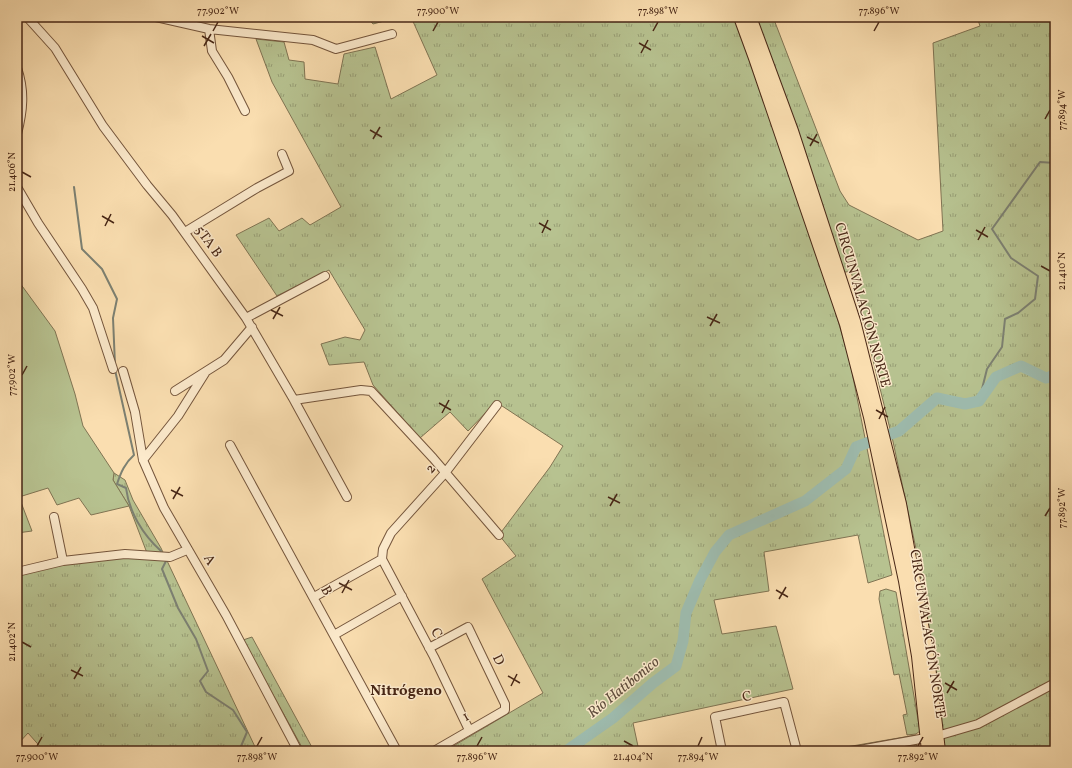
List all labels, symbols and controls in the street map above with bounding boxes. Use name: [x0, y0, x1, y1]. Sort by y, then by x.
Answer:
text: 77.902°W: [197, 4, 239, 18]
text: 77.900°W: [417, 4, 459, 18]
text: 77.898°W: [638, 4, 678, 18]
text: 77.896°W: [858, 4, 900, 18]
text: 77.894°W: [1055, 89, 1069, 131]
text: 21.406°N: [5, 152, 19, 192]
street label: CIRCUNVALACIÓN NORTE: [829, 220, 896, 390]
street label: 5TA B: [190, 222, 226, 262]
text: 21.410°N: [1055, 251, 1069, 290]
text: 77.902°W: [5, 354, 19, 396]
street label: 2: [421, 460, 441, 478]
text: 77.892°W: [1055, 488, 1069, 528]
street label: CIRCUNVALACIÓN NORTE: [904, 548, 951, 720]
street label: A: [198, 551, 220, 569]
street label: B: [316, 583, 336, 599]
text: 21.402°N: [5, 622, 19, 662]
street label: C: [425, 625, 447, 641]
street label: D: [487, 651, 509, 669]
water label: Río Hatibonico: [584, 652, 665, 724]
district label: Nitrógeno: [370, 681, 442, 702]
street label: C: [741, 687, 753, 707]
street label: 1: [459, 707, 473, 727]
text: 77.900°W: [16, 750, 58, 764]
text: 77.898°W: [237, 750, 277, 764]
text: 77.896°W: [456, 750, 498, 764]
text: 21.404°N: [613, 750, 654, 764]
text: 77.894°W: [677, 750, 719, 764]
text: 77.892°W: [898, 750, 938, 764]

